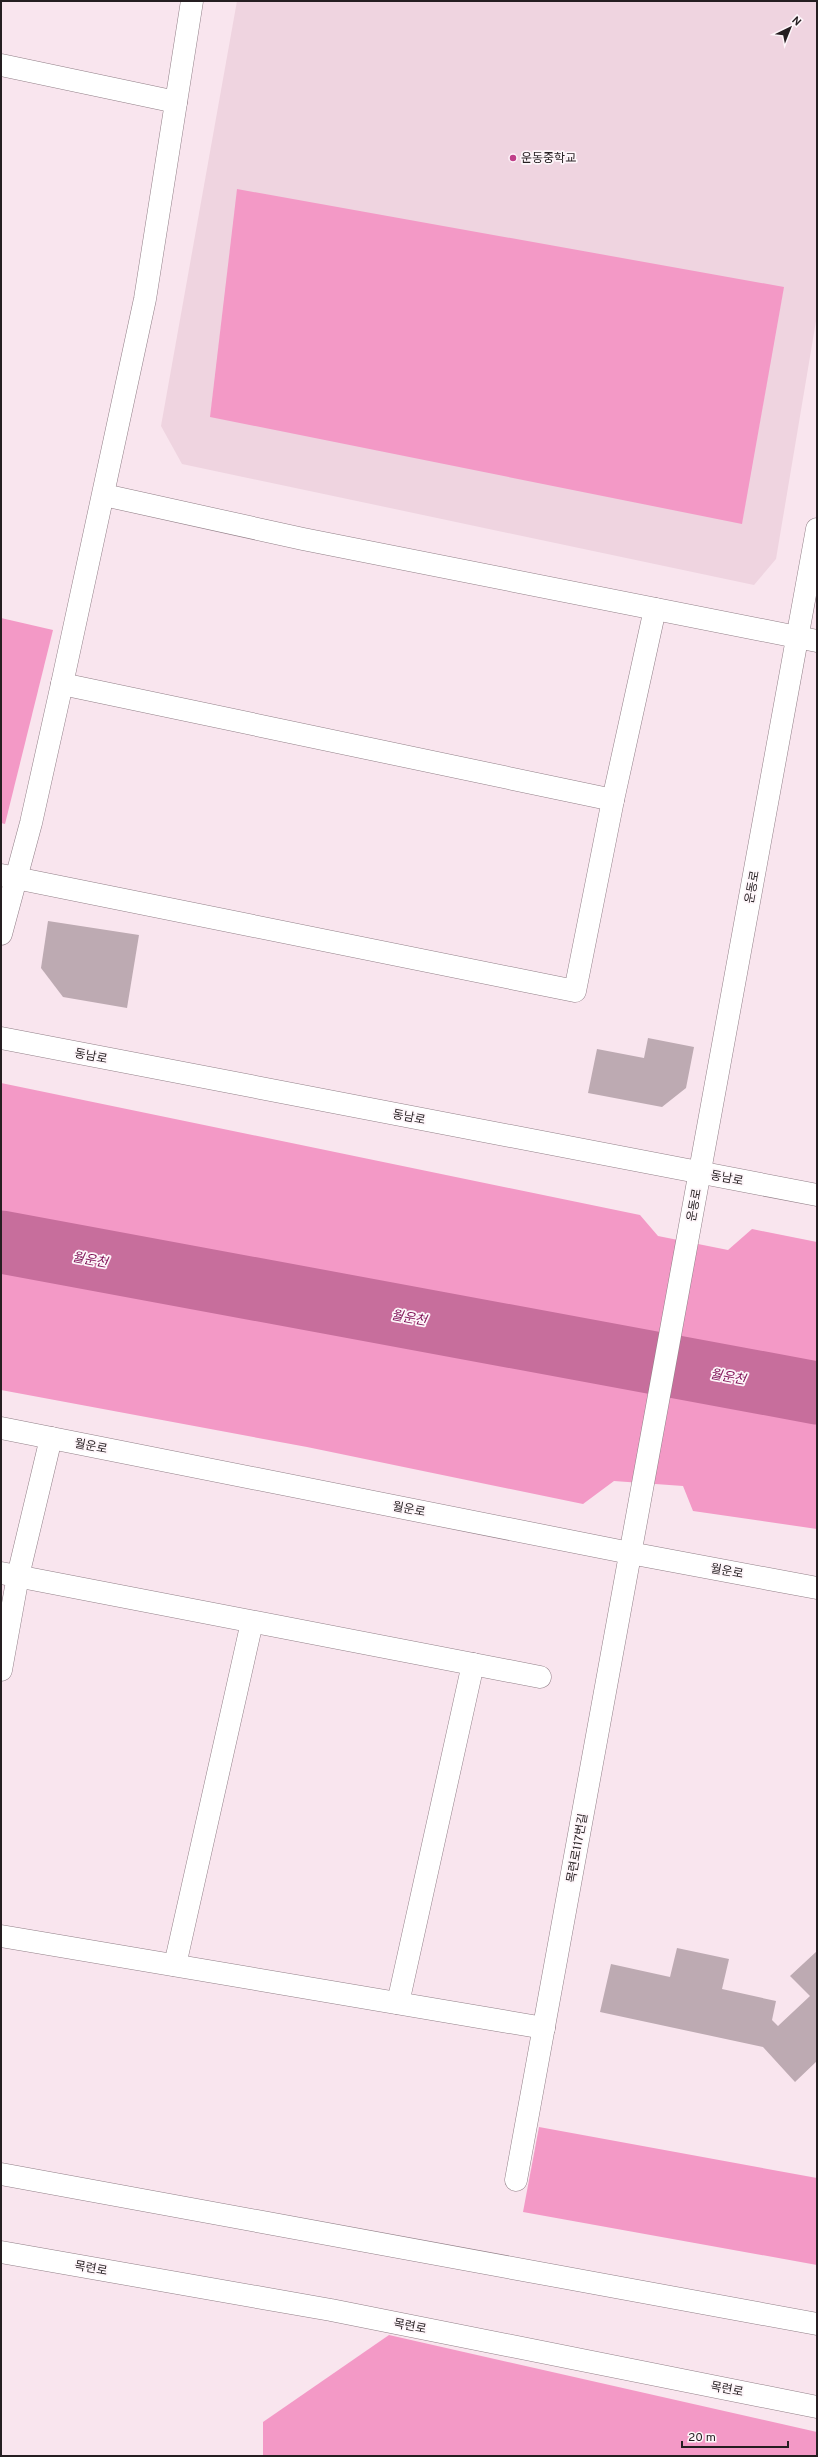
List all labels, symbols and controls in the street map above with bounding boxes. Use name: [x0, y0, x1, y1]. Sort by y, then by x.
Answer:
north arrow: [770, 8, 810, 48]
text: N: [788, 14, 804, 29]
place label: 운동중학교: [521, 151, 576, 167]
marker: 운동중학교: [508, 153, 518, 163]
street label: 운동로: [742, 869, 764, 905]
street label: 동남로: [73, 1046, 109, 1068]
street label: 동남로: [391, 1107, 427, 1129]
street label: 동남로: [709, 1168, 745, 1190]
street label: 운동로: [684, 1187, 706, 1223]
water label: 월운천: [71, 1250, 110, 1272]
water label: 월운천: [390, 1308, 429, 1330]
water label: 월운천: [709, 1367, 748, 1389]
street label: 월운로: [73, 1436, 109, 1458]
street label: 월운로: [391, 1499, 427, 1521]
street label: 월운로: [709, 1561, 745, 1583]
street label: 목련로117번길: [564, 1812, 592, 1884]
street label: 목련로: [73, 2258, 109, 2280]
street label: 목련로: [392, 2316, 428, 2338]
street label: 목련로: [709, 2379, 745, 2401]
scale bar: [682, 2423, 788, 2449]
text: 20 m: [688, 2430, 716, 2446]

